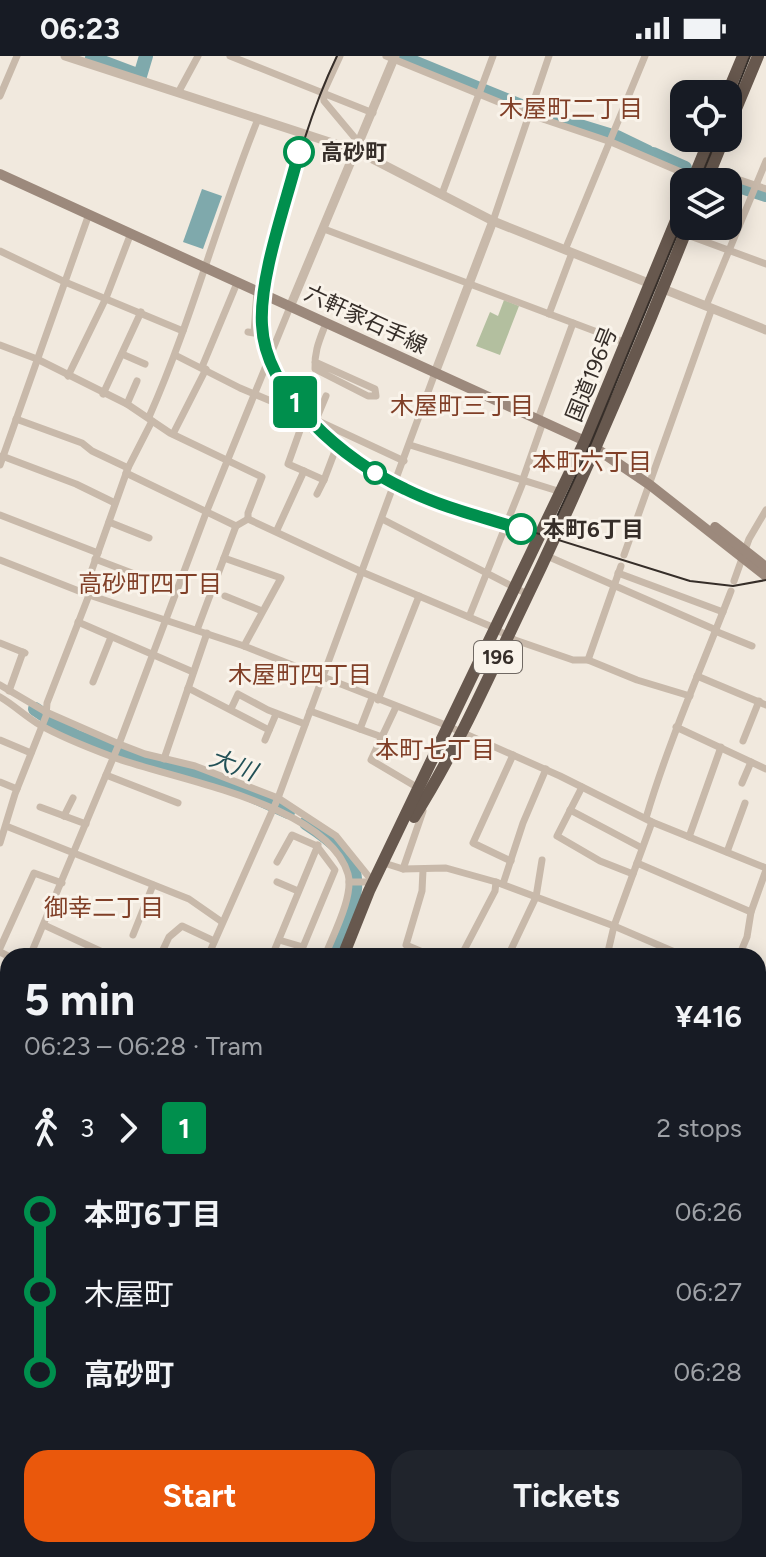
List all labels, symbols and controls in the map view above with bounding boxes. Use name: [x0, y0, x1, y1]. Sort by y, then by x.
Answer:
text: 06:23: [40, 10, 120, 47]
map controls: [670, 80, 742, 240]
button: locate: [670, 80, 742, 152]
district label: 木屋町二丁目: [499, 94, 643, 123]
marker: 高砂町: [284, 137, 314, 167]
place label: 高砂町: [321, 139, 387, 166]
button: layers: [670, 168, 742, 240]
street label: 六軒家石手線: [300, 279, 431, 360]
street label: 国道196号: [560, 323, 623, 426]
line badge: 1: [269, 376, 321, 428]
text: 1: [289, 385, 301, 419]
district label: 木屋町三丁目: [390, 391, 534, 420]
district label: 本町六丁目: [532, 447, 652, 476]
unlabelled marker: [364, 462, 386, 484]
marker: 本町6丁目: [506, 514, 536, 544]
place label: 本町6丁目: [543, 516, 644, 543]
district label: 高砂町四丁目: [78, 569, 222, 598]
road number: 196: [474, 641, 522, 673]
district label: 木屋町四丁目: [228, 660, 372, 689]
district label: 本町七丁目: [375, 735, 495, 764]
water label: 大川: [206, 743, 264, 787]
district label: 御幸二丁目: [44, 893, 164, 922]
text: 5 min: [24, 973, 135, 1026]
text: ¥416: [675, 998, 742, 1035]
text: 06:23 – 06:28 · Tram: [24, 1030, 263, 1062]
icon: walk: [24, 1106, 68, 1150]
icon: forward: [106, 1106, 150, 1150]
text: 1: [178, 1111, 190, 1145]
text: 3: [80, 1112, 94, 1144]
text: 2 stops: [657, 1112, 742, 1144]
text: 本町6丁目: [84, 1196, 221, 1233]
text: 06:26: [675, 1196, 742, 1228]
text: 木屋町: [84, 1276, 174, 1313]
text: 06:27: [676, 1276, 742, 1308]
text: 高砂町: [84, 1356, 174, 1393]
text: 06:28: [674, 1356, 742, 1388]
button: Start: [24, 1450, 375, 1542]
button: Tickets: [391, 1450, 742, 1542]

